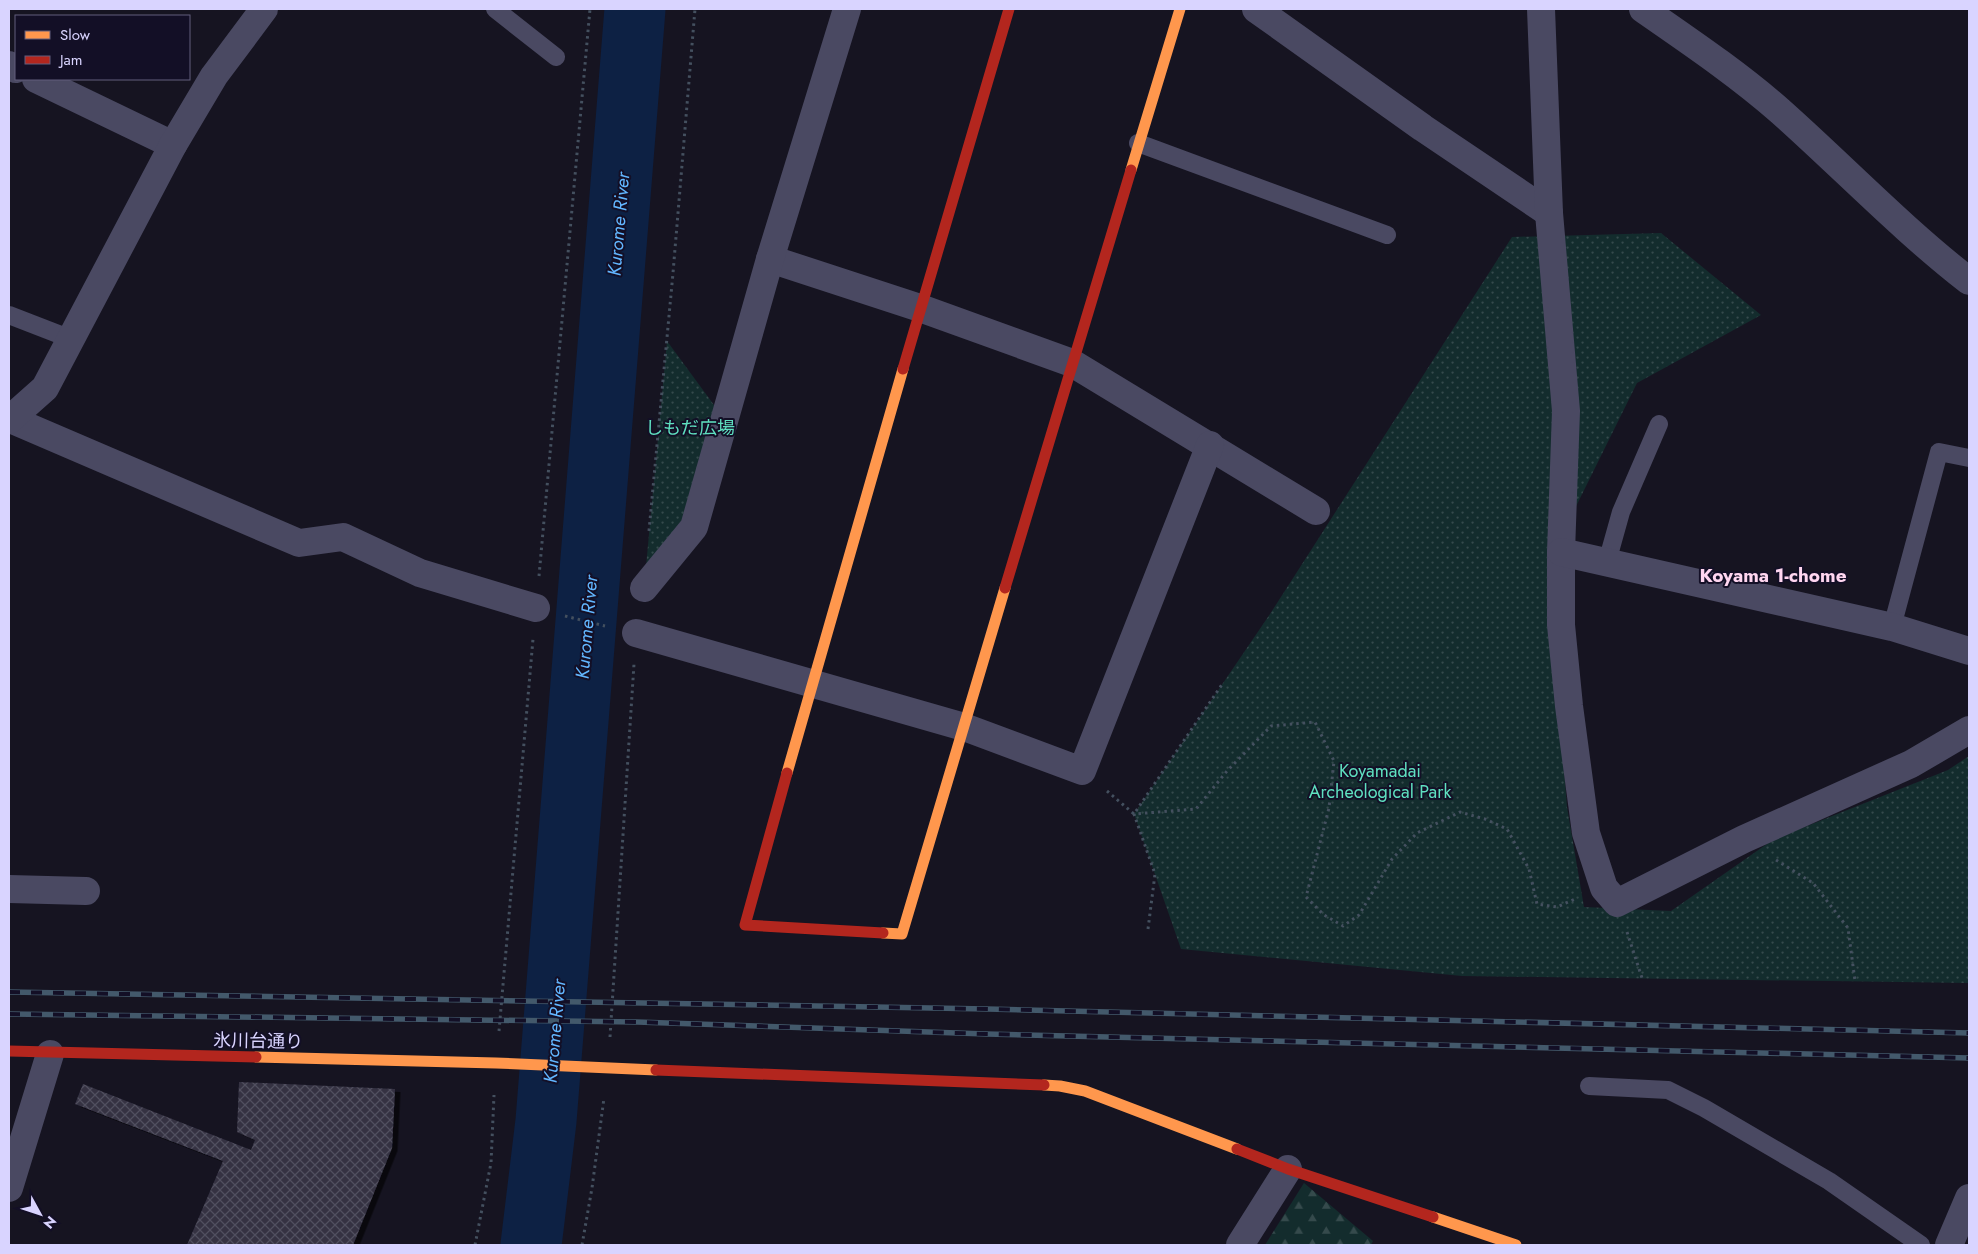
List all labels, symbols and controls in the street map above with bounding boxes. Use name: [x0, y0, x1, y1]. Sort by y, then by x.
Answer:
legend: [15, 15, 190, 80]
text: Slow: [60, 24, 91, 46]
text: Jam: [58, 49, 83, 71]
water label: Kurome River: [601, 169, 637, 277]
park label: しもだ広場: [645, 415, 735, 441]
district label: Koyama 1-chome: [1699, 562, 1847, 589]
water label: Kurome River: [569, 572, 605, 680]
park label: Koyamadai Archeological Park: [1309, 758, 1451, 805]
water label: Kurome River: [537, 976, 573, 1084]
street label: 氷川台通り: [213, 1027, 303, 1055]
north arrow: [15, 1189, 65, 1239]
text: N: [39, 1212, 61, 1233]

